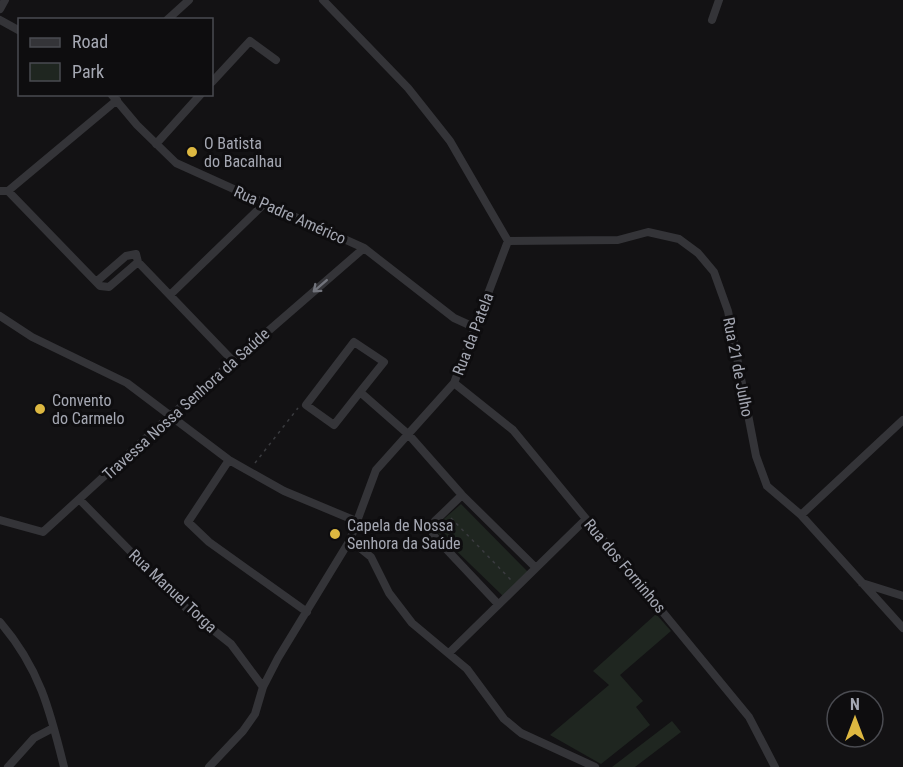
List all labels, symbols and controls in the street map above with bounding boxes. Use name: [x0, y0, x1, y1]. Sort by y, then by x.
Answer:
legend: [18, 18, 213, 96]
text: Road: [72, 31, 108, 52]
text: Park: [72, 61, 104, 82]
place label: O Batista do Bacalhau: [204, 134, 282, 171]
marker: O Batista do Bacalhau: [185, 145, 199, 159]
street label: Rua Padre Américo: [231, 182, 349, 248]
one-way arrow: [312, 280, 328, 293]
street label: Rua da Patela: [449, 290, 497, 378]
street label: Rua 21 de Julho: [719, 316, 757, 418]
street label: Travessa Nossa Senhora da Saúde: [99, 324, 273, 484]
place label: Convento do Carmelo: [52, 391, 125, 428]
marker: Convento do Carmelo: [33, 402, 47, 416]
street label: Rua dos Forninhos: [580, 515, 670, 617]
place label: Capela de Nossa Senhora da Saúde: [347, 516, 461, 553]
marker: Capela de Nossa Senhora da Saúde: [328, 527, 342, 541]
street label: Rua Manuel Torga: [125, 545, 221, 637]
north arrow: [825, 689, 885, 749]
text: N: [850, 695, 860, 714]

